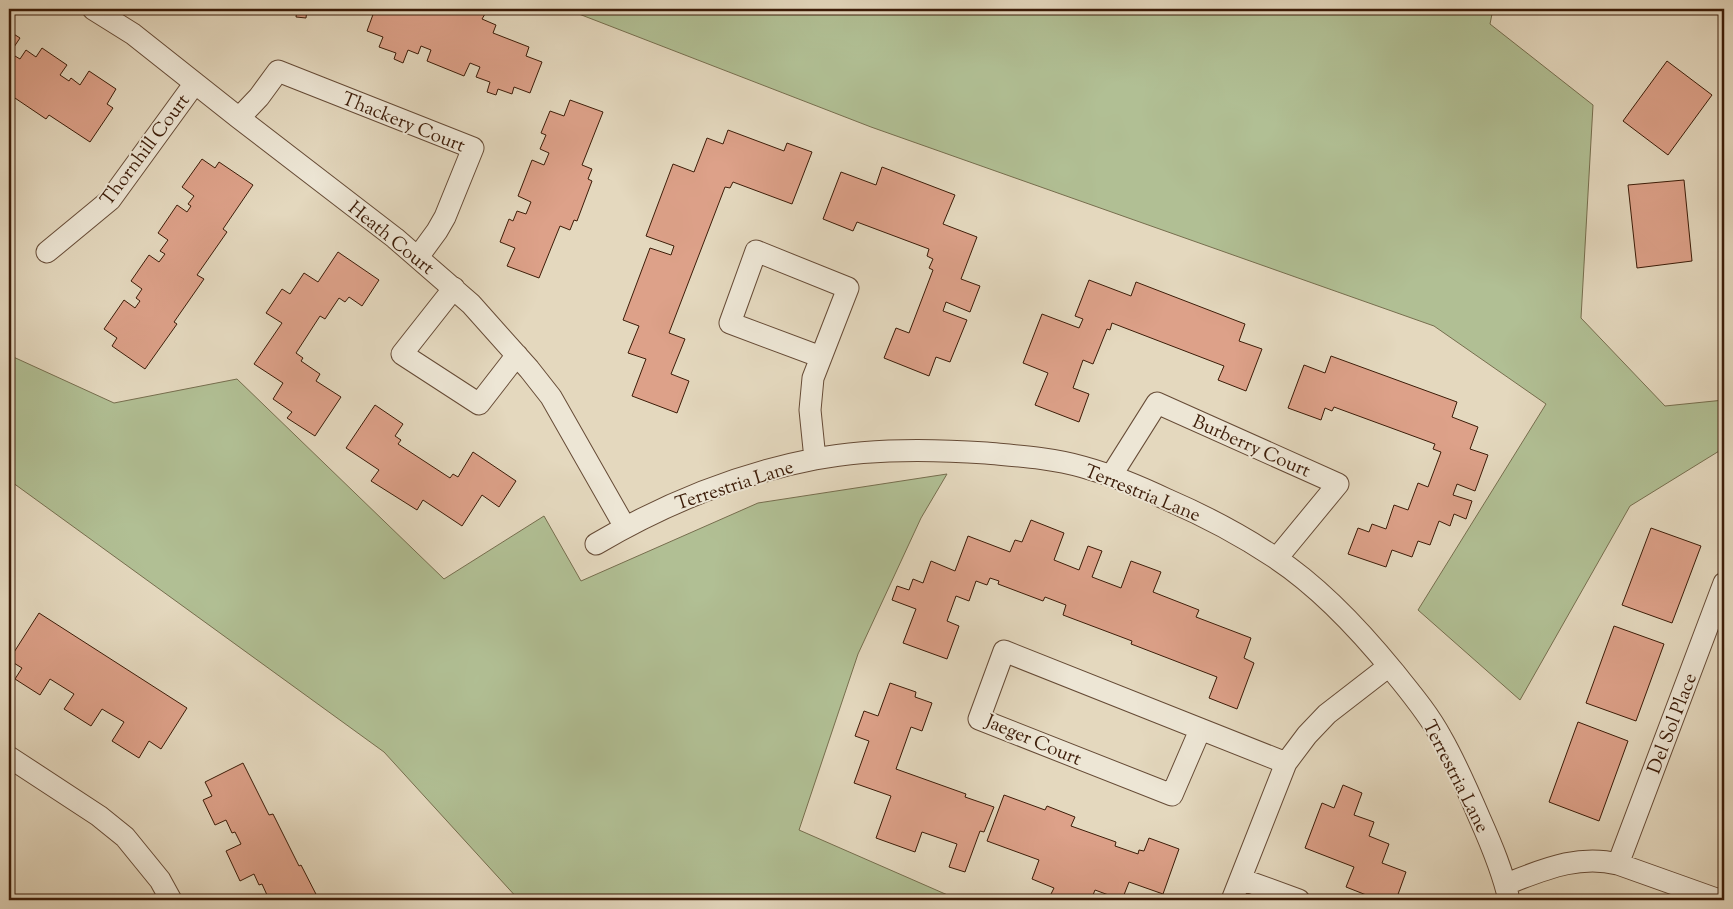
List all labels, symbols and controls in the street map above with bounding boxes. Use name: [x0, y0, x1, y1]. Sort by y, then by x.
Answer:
street label: Thackery Court: [337, 86, 469, 161]
street label: Thornhill Court: [95, 88, 197, 212]
street label: Heath Court: [342, 196, 440, 282]
street label: Burberry Court: [1188, 409, 1315, 486]
street label: Terrestria Lane: [672, 454, 798, 518]
street label: Terrestria Lane: [1080, 459, 1204, 530]
street label: Del Sol Place: [1642, 669, 1705, 778]
street label: Jaeger Court: [980, 709, 1086, 774]
street label: Terrestria Lane: [1415, 716, 1495, 838]

